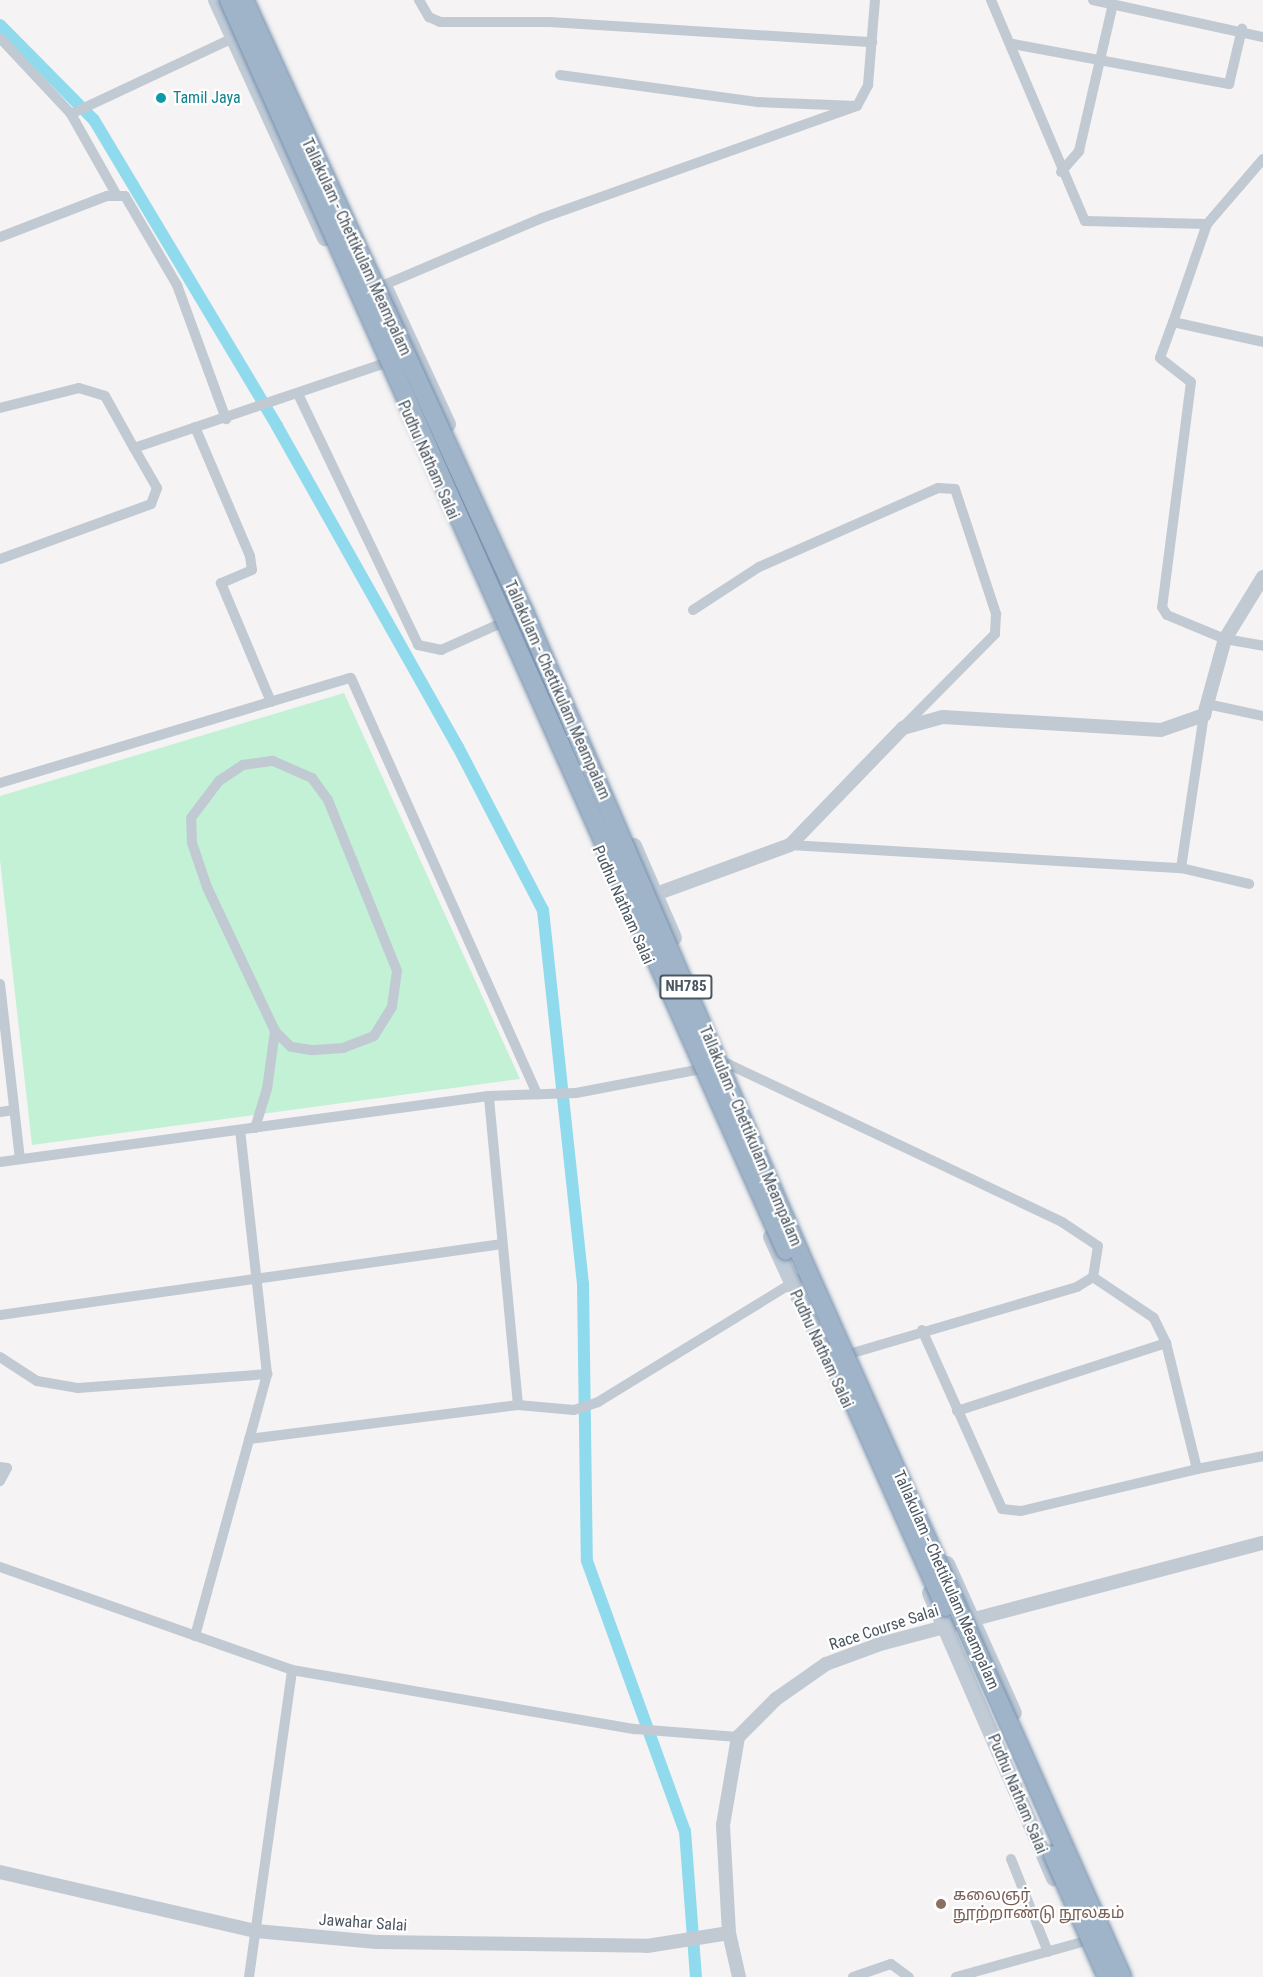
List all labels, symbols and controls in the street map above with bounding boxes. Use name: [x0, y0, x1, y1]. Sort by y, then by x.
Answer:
place label: Tamil Jaya: [173, 88, 241, 108]
marker: Tamil Jaya: [154, 91, 168, 105]
street label: Tallakulam - Chettikulam Meampalam: [297, 135, 415, 359]
street label: Pudhu Natham Salai: [393, 398, 463, 522]
street label: Tallakulam - Chettikulam Meampalam: [500, 578, 614, 802]
street label: Pudhu Natham Salai: [588, 843, 658, 967]
road number: NH785: [659, 975, 713, 999]
street label: Tallakulam - Chettikulam Meampalam: [695, 1023, 805, 1249]
street label: Pudhu Natham Salai: [785, 1287, 857, 1411]
street label: Tallakulam - Chettikulam Meampalam: [889, 1468, 1003, 1692]
street label: Race Course Salai: [827, 1601, 941, 1655]
street label: Pudhu Natham Salai: [983, 1731, 1051, 1857]
place label: கலைஞர் நூற்றாண்டு நூலகம்: [953, 1885, 1124, 1923]
marker: கலைஞர் நூற்றாண்டு நூலகம்: [934, 1897, 948, 1911]
street label: Jawahar Salai: [318, 1910, 408, 1936]

